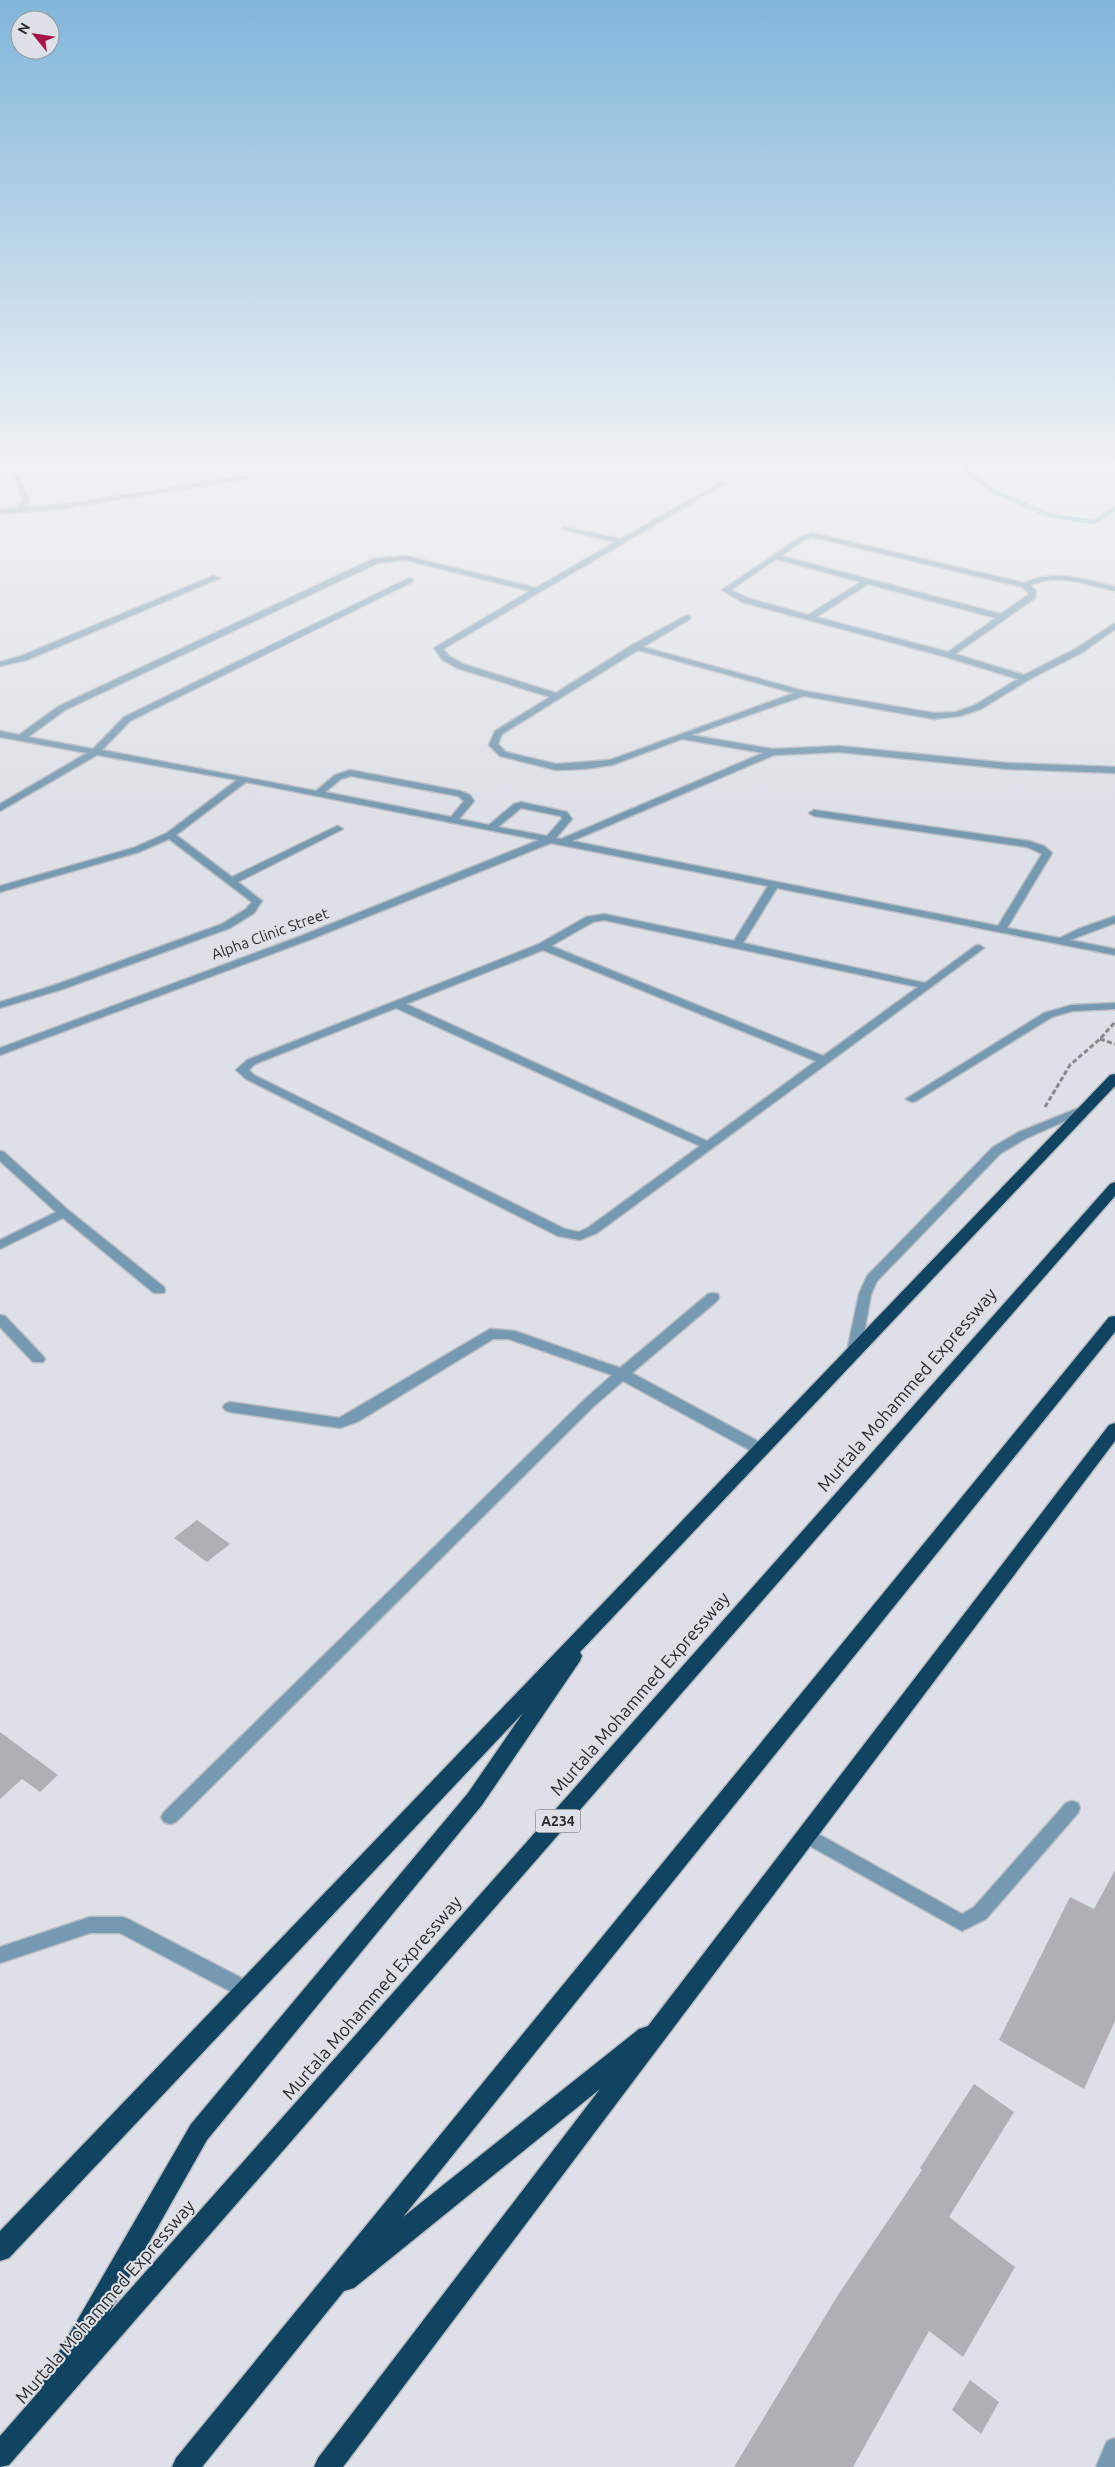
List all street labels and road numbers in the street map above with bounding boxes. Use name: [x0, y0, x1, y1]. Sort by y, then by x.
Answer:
street label: Alpha Clinic Street: [209, 904, 331, 963]
street label: Murtala Mohammed Expressway: [813, 1283, 1000, 1495]
street label: Murtala Mohammed Expressway: [546, 1587, 733, 1799]
road number: A234: [536, 1810, 580, 1832]
street label: Murtala Mohammed Expressway: [278, 1891, 465, 2103]
street label: Murtala Mohammed Expressway: [11, 2195, 198, 2407]

